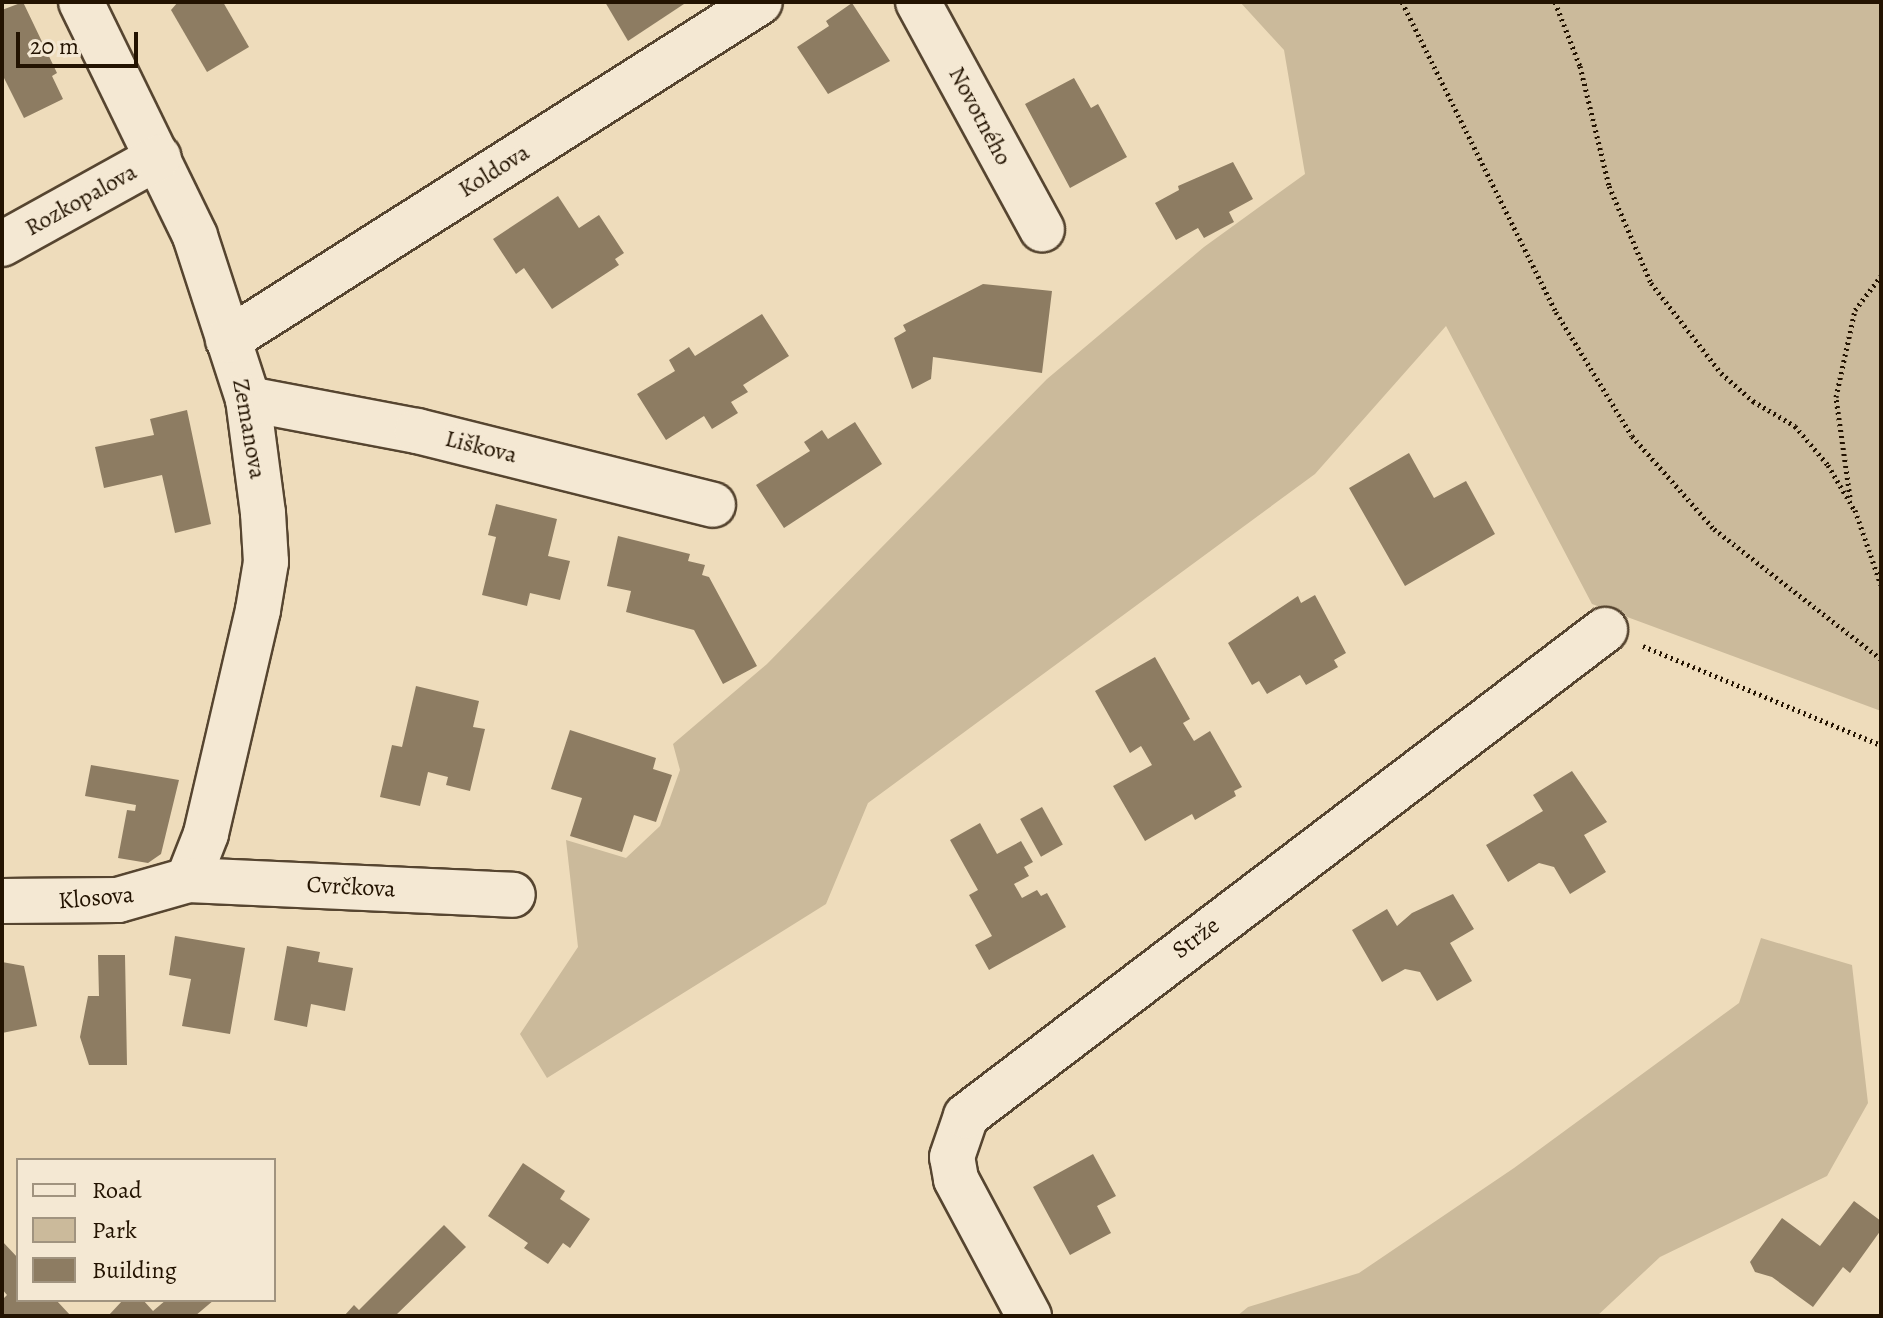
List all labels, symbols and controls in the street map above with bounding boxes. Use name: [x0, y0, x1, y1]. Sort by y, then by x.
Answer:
scale bar: [20, 16, 142, 66]
text: 20 m: [30, 30, 79, 62]
street label: Novotného: [942, 62, 1018, 170]
street label: Koldova: [453, 138, 535, 204]
street label: Rozkopalova: [20, 158, 142, 242]
street label: Zemanova: [226, 377, 272, 481]
street label: Liškova: [442, 424, 520, 470]
street label: Cvrčkova: [306, 870, 396, 904]
street label: Klosova: [57, 880, 135, 916]
street label: Strže: [1167, 911, 1225, 965]
legend: [16, 1158, 276, 1302]
text: Road: [92, 1174, 142, 1206]
text: Park: [92, 1214, 137, 1246]
text: Building: [92, 1254, 177, 1286]

